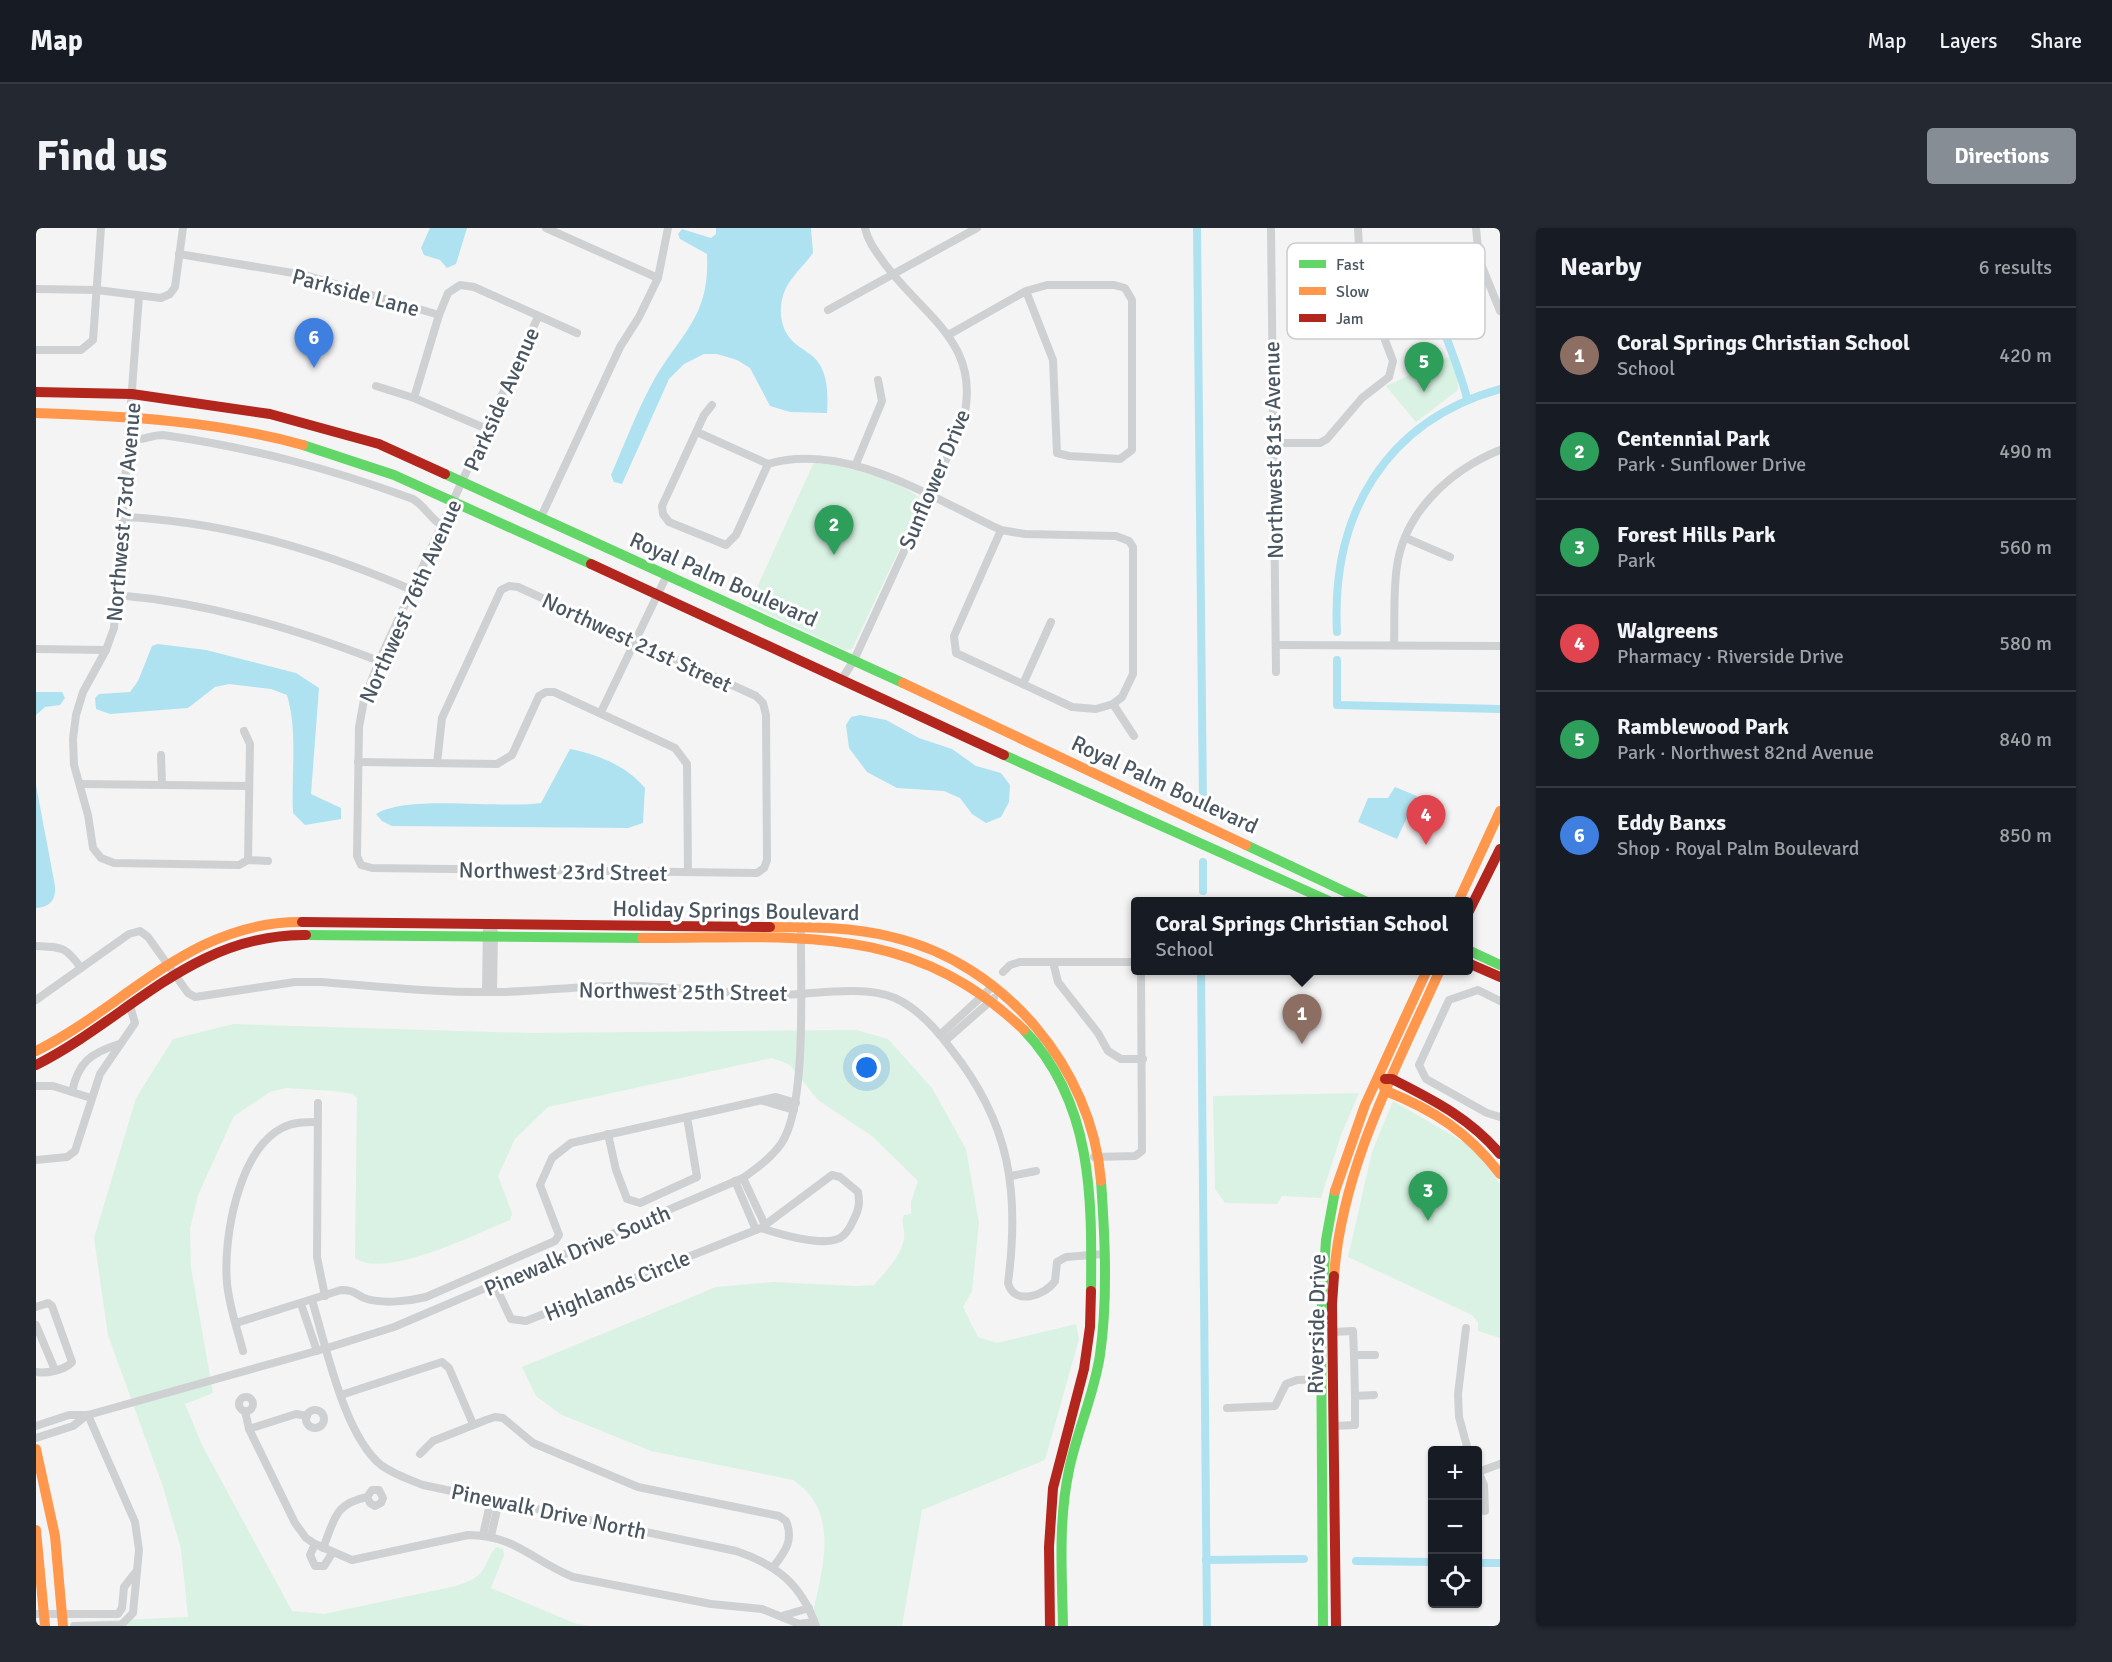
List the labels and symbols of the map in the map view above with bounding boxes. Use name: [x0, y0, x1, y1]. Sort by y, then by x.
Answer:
legend: [1287, 243, 1485, 339]
text: Fast: [1336, 255, 1365, 275]
street label: Parkside Lane: [289, 263, 423, 322]
text: Slow: [1336, 282, 1370, 302]
text: Jam: [1336, 309, 1364, 329]
pin: 6: [294, 318, 334, 368]
street label: Parkside Avenue: [458, 323, 545, 475]
street label: Northwest 81st Avenue: [1258, 341, 1289, 559]
pin: 5: [1404, 342, 1444, 392]
street label: Northwest 73rd Avenue: [100, 401, 147, 623]
street label: Sunflower Drive: [893, 405, 976, 553]
street label: Northwest 76th Avenue: [353, 495, 468, 707]
pin: 2: [814, 506, 854, 555]
street label: Royal Palm Boulevard: [626, 526, 822, 633]
street label: Northwest 21st Street: [538, 587, 736, 698]
street label: Royal Palm Boulevard: [1067, 729, 1262, 840]
pin: 4: [1406, 796, 1446, 845]
street label: Northwest 23rd Street: [458, 856, 668, 887]
street label: Holiday Springs Boulevard: [612, 895, 860, 926]
street label: Northwest 25th Street: [578, 976, 788, 1007]
pin: 1: [1282, 994, 1322, 1044]
your location: [852, 1053, 881, 1082]
pin: 3: [1408, 1172, 1448, 1221]
street label: Pinewalk Drive South: [480, 1199, 674, 1302]
street label: Highlands Circle: [540, 1244, 694, 1327]
street label: Riverside Drive: [1302, 1254, 1331, 1394]
street label: Pinewalk Drive North: [449, 1478, 649, 1545]

